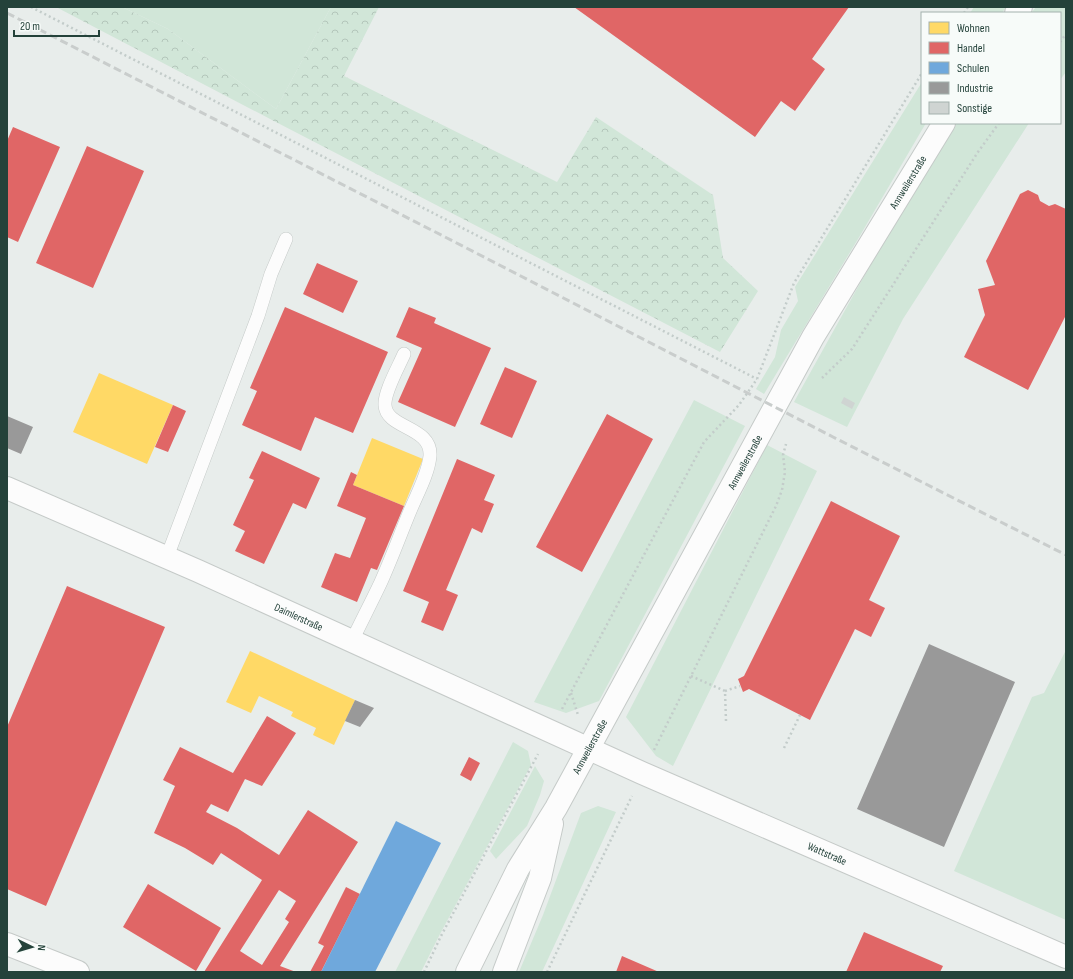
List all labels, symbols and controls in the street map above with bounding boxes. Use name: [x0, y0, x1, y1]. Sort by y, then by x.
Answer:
scale bar: [14, 12, 99, 38]
legend: [921, 12, 1061, 124]
text: 20 m: [20, 19, 40, 34]
text: Wohnen: [957, 21, 990, 36]
text: Handel: [957, 41, 985, 56]
text: Schulen: [957, 61, 989, 76]
text: Industrie: [957, 81, 993, 96]
text: Sonstige: [957, 101, 992, 116]
street label: Annweilerstraße: [886, 153, 929, 212]
street label: Annweilerstraße: [724, 432, 765, 492]
street label: Daimlerstraße: [273, 600, 325, 634]
street label: Annweilerstraße: [569, 717, 610, 777]
street label: Wattstraße: [806, 839, 849, 868]
north arrow: [12, 927, 52, 967]
text: N: [35, 944, 48, 951]

